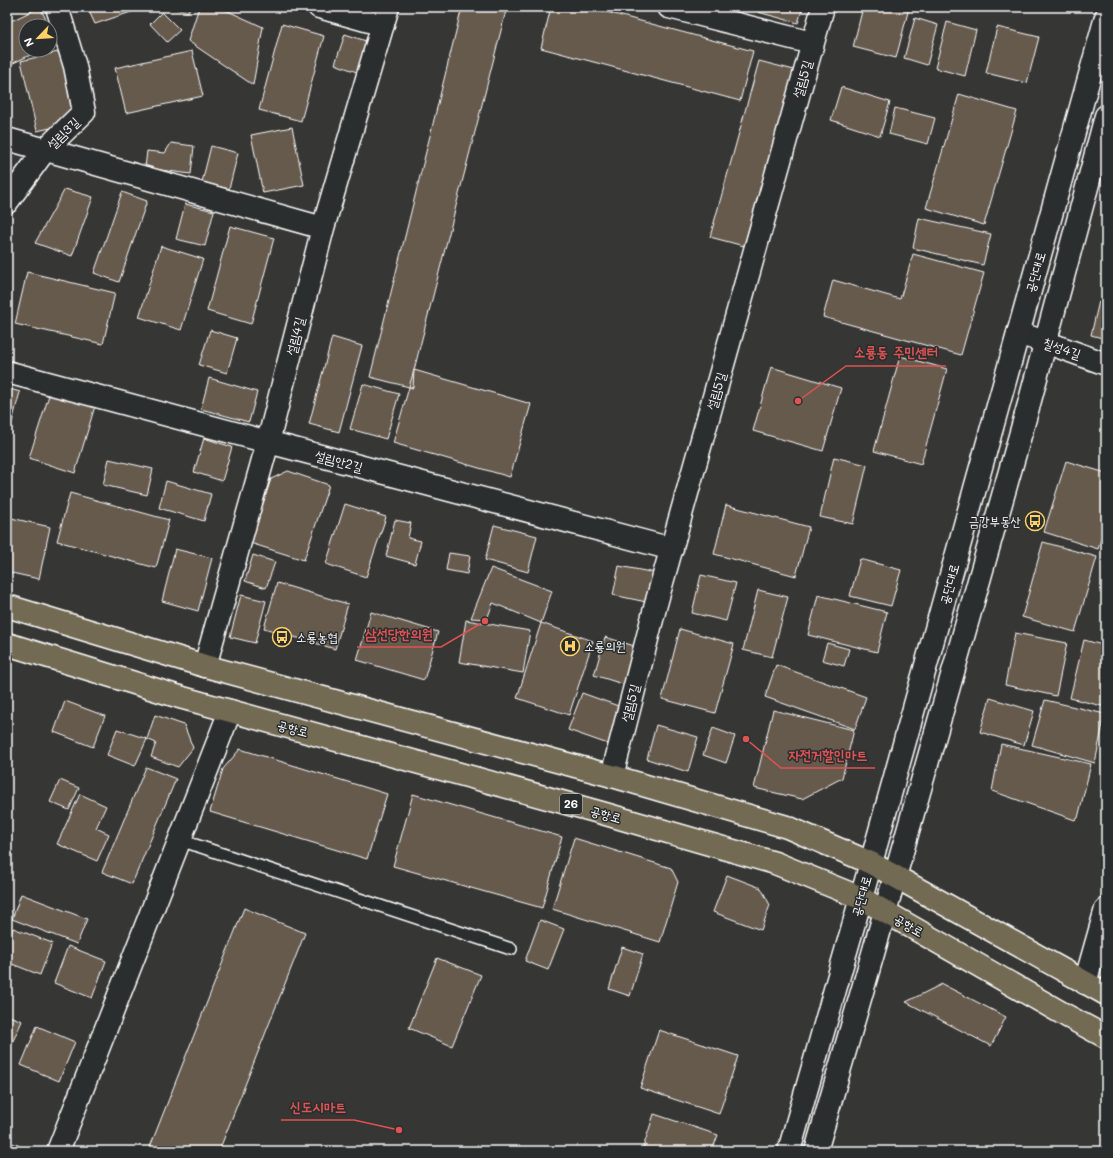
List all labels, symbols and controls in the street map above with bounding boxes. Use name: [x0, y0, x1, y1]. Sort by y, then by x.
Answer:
north arrow: [18, 18, 58, 58]
text: N: [20, 35, 37, 49]
street label: 설림5길: [788, 58, 815, 100]
street label: 설림3길: [43, 113, 83, 152]
street label: 공단대로: [1021, 249, 1048, 294]
street label: 설림4길: [282, 315, 307, 357]
street label: 칠성4길: [1041, 333, 1083, 362]
callout: 소룡동 주민센터: [846, 340, 946, 366]
text: 소룡동 주민센터: [854, 342, 938, 361]
street label: 설림5길: [702, 370, 729, 412]
street label: 설림안2길: [313, 446, 365, 475]
bus stop icon: 금강부동산: [1024, 510, 1046, 532]
place label: 금강부동산: [969, 512, 1021, 529]
street label: 공단대로: [935, 561, 962, 606]
callout: 삼선당한의원: [357, 621, 441, 647]
text: 삼선당한의원: [364, 624, 433, 643]
bus stop icon: 소룡농협: [271, 626, 293, 648]
place label: 소룡농협: [296, 628, 338, 645]
hospital icon: 소룡의원: [559, 635, 581, 657]
place label: 소룡의원: [584, 637, 626, 654]
street label: 설림5길: [617, 682, 642, 724]
street label: 공항로: [276, 715, 310, 740]
callout: 자전거할인마트: [781, 742, 875, 768]
text: 자전거할인마트: [789, 745, 867, 764]
road number: 26: [560, 794, 582, 814]
street label: 공항로: [589, 801, 624, 826]
street label: 공단대로: [847, 873, 874, 918]
street label: 공항로: [891, 909, 927, 940]
callout: 신도시마트: [281, 1094, 354, 1120]
text: 신도시마트: [290, 1097, 346, 1116]

